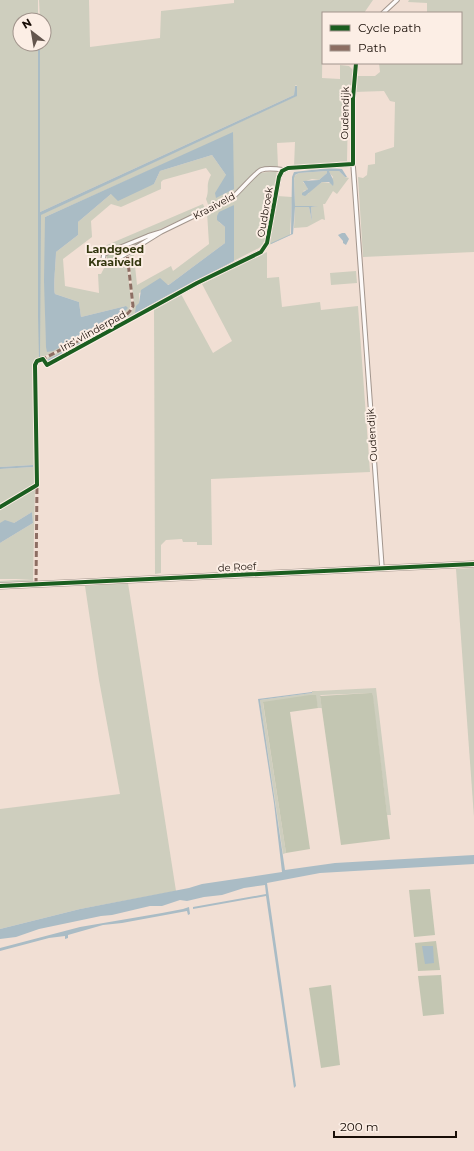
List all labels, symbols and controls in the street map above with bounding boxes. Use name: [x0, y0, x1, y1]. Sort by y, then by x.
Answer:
north arrow: [12, 12, 52, 52]
legend: [322, 12, 462, 64]
text: N: [19, 15, 34, 32]
text: Cycle path: [358, 20, 421, 35]
text: Path: [358, 40, 387, 55]
street label: Oudendijk: [338, 86, 352, 140]
street label: Oudbroek: [254, 186, 276, 238]
street label: Kraaiveld: [191, 189, 237, 223]
district label: Landgoed Kraaiveld: [86, 242, 144, 269]
street label: Iris' vlinderpad: [58, 308, 128, 354]
street label: Oudendijk: [364, 408, 380, 462]
street label: de Roef: [217, 559, 257, 574]
scale bar: [334, 1113, 456, 1139]
text: 200 m: [340, 1119, 379, 1134]

